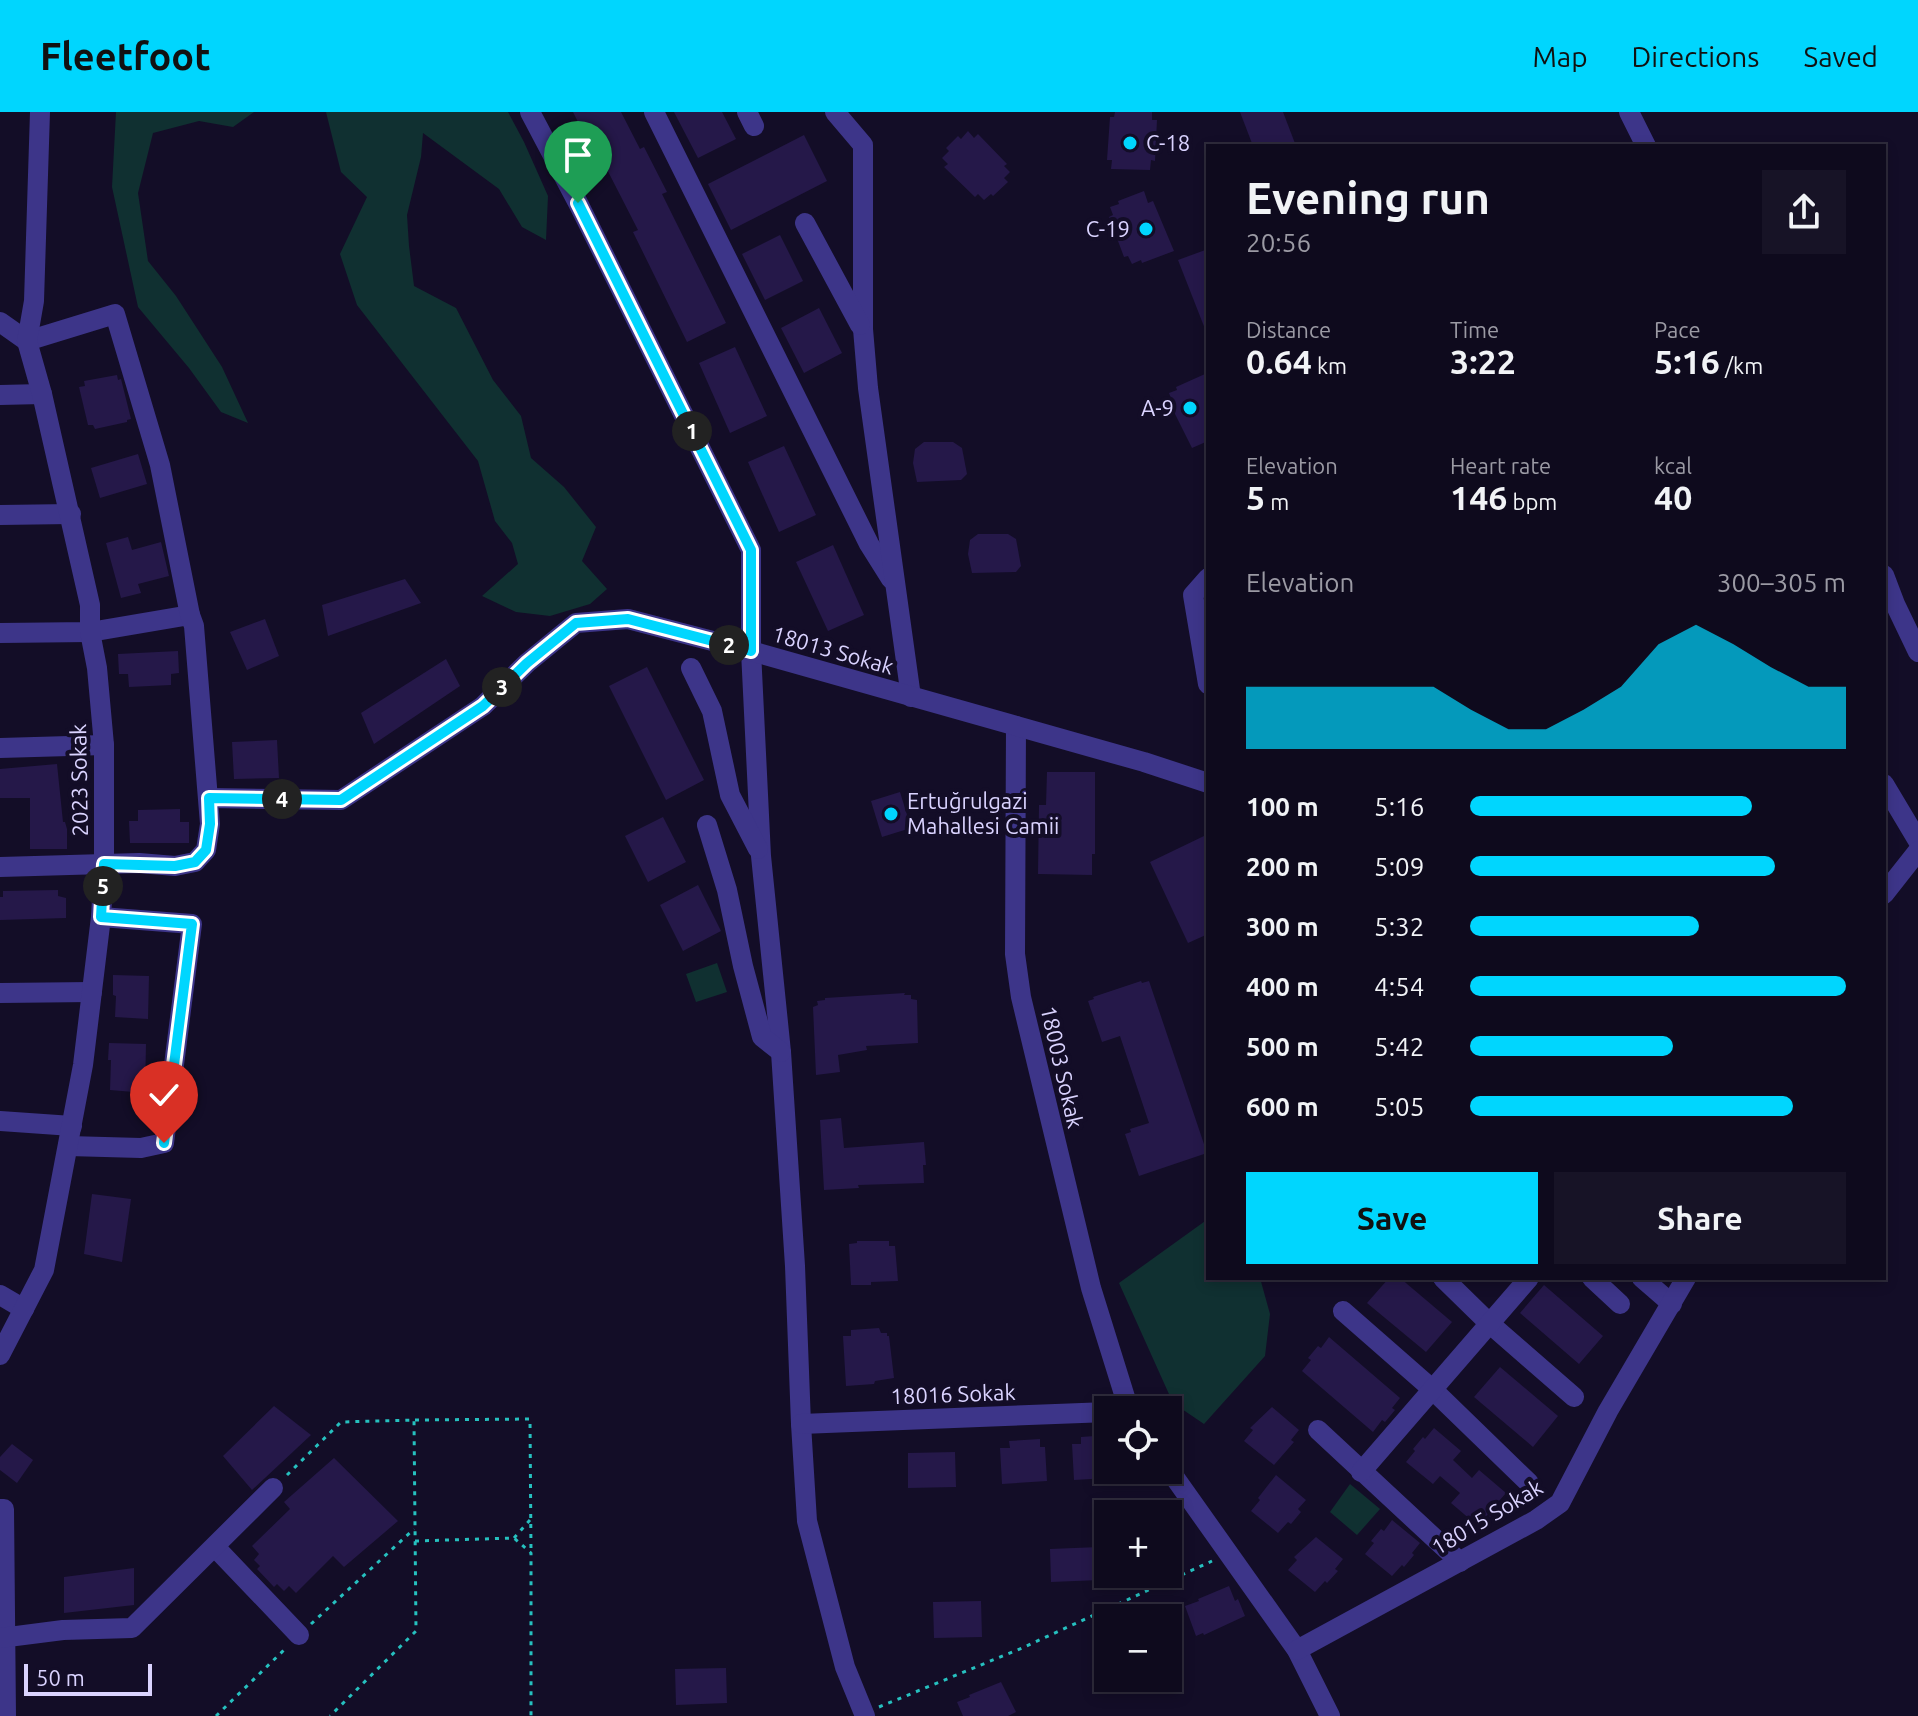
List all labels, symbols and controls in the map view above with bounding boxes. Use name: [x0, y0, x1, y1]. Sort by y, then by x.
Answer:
text: Fleetfoot: [40, 35, 211, 77]
text: Map: [1532, 41, 1588, 72]
text: Directions: [1632, 41, 1759, 72]
text: Saved: [1803, 41, 1878, 72]
pin: [544, 121, 612, 203]
place label: C-18: [1146, 130, 1190, 155]
icon: arrive: [556, 133, 600, 177]
marker: C-18: [1121, 134, 1139, 152]
button: share: [1762, 170, 1846, 254]
text: Evening run: [1246, 173, 1490, 222]
place label: C-19: [1086, 216, 1130, 241]
marker: C-19: [1137, 220, 1155, 238]
text: 20:56: [1246, 228, 1311, 257]
text: Distance: [1246, 317, 1331, 342]
text: Time: [1450, 317, 1499, 342]
text: Pace: [1654, 317, 1701, 342]
text: 0.64: [1246, 342, 1312, 380]
text: 3:22: [1450, 342, 1516, 380]
text: 5:16: [1654, 342, 1720, 380]
text: km: [1312, 353, 1347, 378]
text: /km: [1720, 353, 1763, 378]
place label: A-9: [1141, 395, 1174, 420]
marker: A-9: [1181, 399, 1199, 417]
pin: 1: [672, 411, 712, 451]
text: 1: [686, 418, 698, 443]
text: Elevation: [1246, 453, 1338, 478]
text: Heart rate: [1450, 453, 1551, 478]
text: kcal: [1654, 453, 1692, 478]
text: 5: [1246, 478, 1265, 516]
text: 146: [1450, 478, 1508, 516]
text: 40: [1654, 478, 1692, 516]
text: m: [1265, 489, 1289, 514]
text: bpm: [1508, 489, 1557, 514]
text: Elevation: [1246, 568, 1354, 597]
text: 300–305 m: [1717, 568, 1846, 597]
street label: 18013 Sokak: [770, 620, 897, 679]
pin: 2: [709, 625, 749, 665]
text: 2: [723, 632, 735, 657]
pin: 3: [482, 667, 522, 707]
text: 3: [496, 674, 508, 699]
street label: 2023 Sokak: [65, 724, 92, 837]
pin: 4: [262, 779, 302, 819]
text: 4: [276, 786, 288, 811]
place label: Ertuğrulgazi Mahallesi Camii: [907, 788, 1059, 838]
text: 100 m: [1246, 792, 1319, 821]
text: 5:16: [1374, 792, 1424, 821]
marker: Ertuğrulgazi Mahallesi Camii: [882, 805, 900, 823]
text: 200 m: [1246, 852, 1319, 881]
text: 5:09: [1374, 852, 1424, 881]
pin: 5: [83, 866, 123, 906]
text: 5: [97, 873, 109, 898]
text: 300 m: [1246, 912, 1319, 941]
text: 5:32: [1374, 912, 1424, 941]
text: 400 m: [1246, 972, 1319, 1001]
text: 4:54: [1374, 972, 1424, 1001]
street label: 18003 Sokak: [1036, 1003, 1089, 1131]
text: 500 m: [1246, 1032, 1319, 1061]
text: 5:42: [1374, 1032, 1424, 1061]
pin: [130, 1061, 198, 1143]
icon: check: [142, 1073, 186, 1117]
text: 600 m: [1246, 1092, 1319, 1121]
text: 5:05: [1374, 1092, 1424, 1121]
button: Save: [1246, 1172, 1538, 1264]
button: Share: [1554, 1172, 1846, 1264]
street label: 18016 Sokak: [890, 1379, 1016, 1408]
map controls: [1094, 1396, 1182, 1692]
button: locate: [1094, 1396, 1182, 1484]
street label: 18015 Sokak: [1427, 1474, 1547, 1559]
button: +: [1094, 1500, 1182, 1588]
button: −: [1094, 1604, 1182, 1692]
scale bar: [24, 1660, 152, 1696]
text: 50 m: [36, 1665, 85, 1690]

